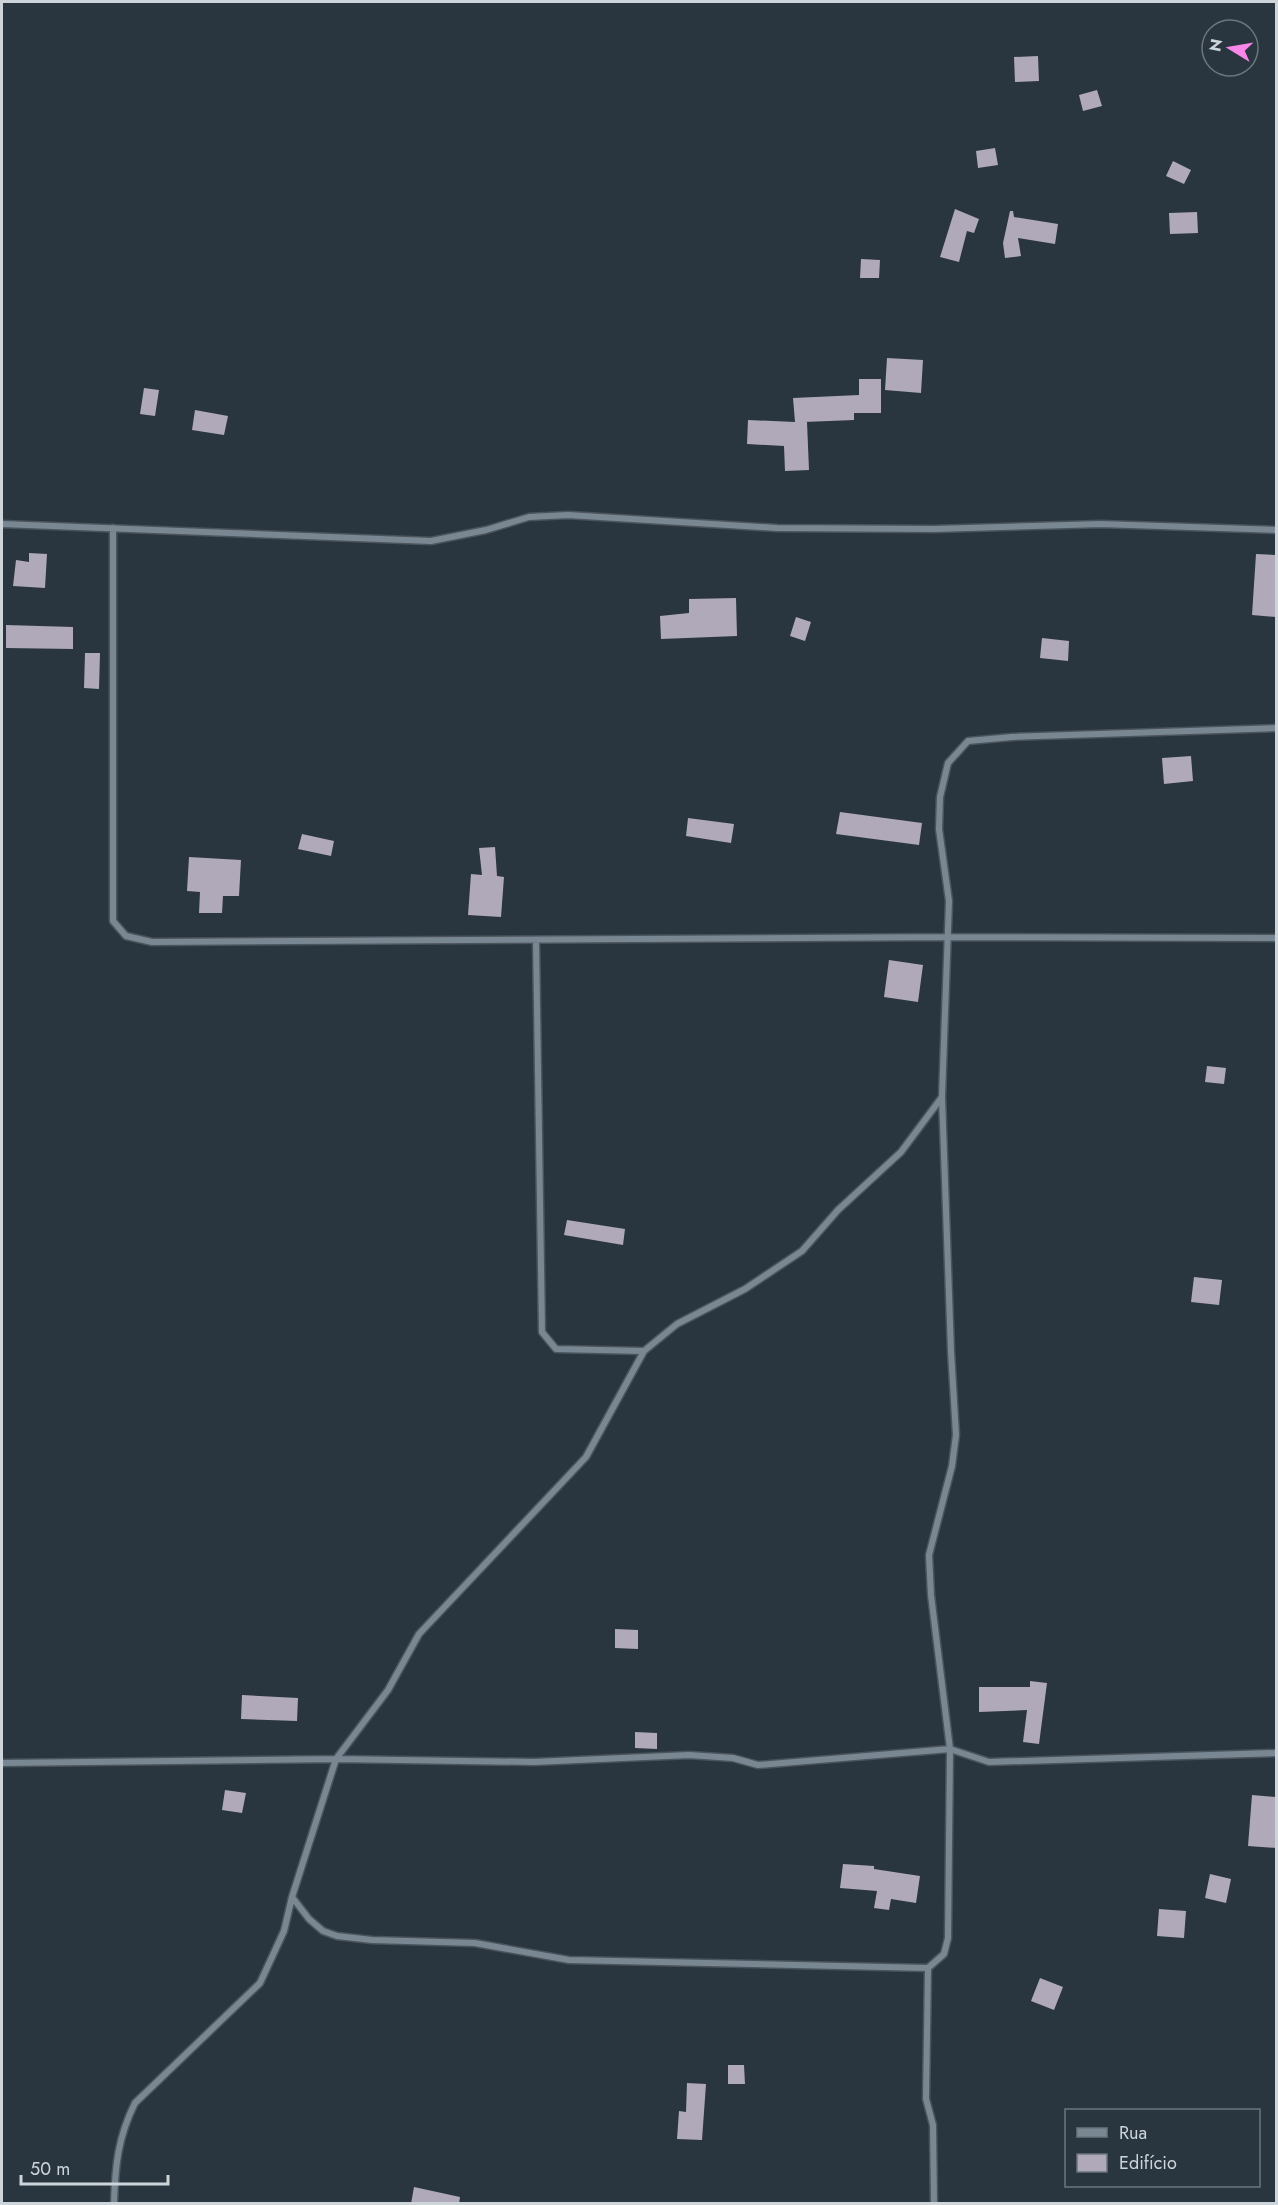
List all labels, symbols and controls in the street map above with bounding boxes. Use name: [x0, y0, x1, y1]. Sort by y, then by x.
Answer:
north arrow: [1200, 18, 1260, 78]
text: N: [1203, 37, 1228, 54]
legend: [1065, 2109, 1260, 2187]
text: Rua: [1119, 2120, 1147, 2146]
scale bar: [21, 2148, 168, 2186]
text: Edifício: [1119, 2150, 1177, 2176]
text: 50 m: [30, 2156, 70, 2182]

